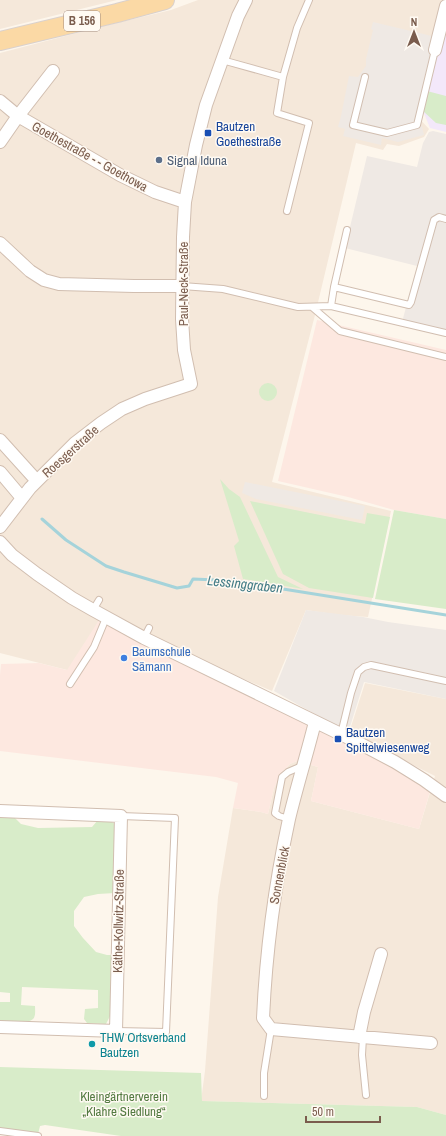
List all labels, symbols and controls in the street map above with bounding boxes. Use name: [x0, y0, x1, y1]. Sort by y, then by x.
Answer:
road number: B 156: [64, 11, 100, 31]
north arrow: [394, 12, 434, 52]
text: N: [411, 15, 417, 29]
street label: Goethestraße - - Goethowa: [29, 118, 151, 195]
place label: Bautzen Goethestraße: [216, 118, 281, 150]
marker: Bautzen Goethestraße: [203, 128, 213, 138]
place label: Signal Iduna: [167, 152, 227, 169]
marker: Signal Iduna: [154, 155, 164, 165]
street label: Paul-Neck-Straße: [175, 242, 192, 326]
street label: Roesgerstraße: [38, 421, 102, 481]
water label: Lessinggraben: [206, 571, 284, 597]
place label: Baumschule Sämann: [132, 643, 191, 675]
marker: Baumschule Sämann: [119, 653, 129, 663]
place label: Bautzen Spittelwiesenweg: [346, 724, 430, 756]
marker: Bautzen Spittelwiesenweg: [333, 734, 343, 744]
street label: Sonnenblick: [266, 844, 294, 906]
street label: Käthe-Kollwitz-Straße: [109, 869, 128, 973]
place label: THW Ortsverband Bautzen: [100, 1029, 186, 1061]
marker: THW Ortsverband Bautzen: [87, 1039, 97, 1049]
park label: Kleingärtnerverein „Klahre Siedlung“: [80, 1088, 168, 1120]
scale bar: [306, 1098, 380, 1124]
text: 50 m: [312, 1104, 334, 1120]

